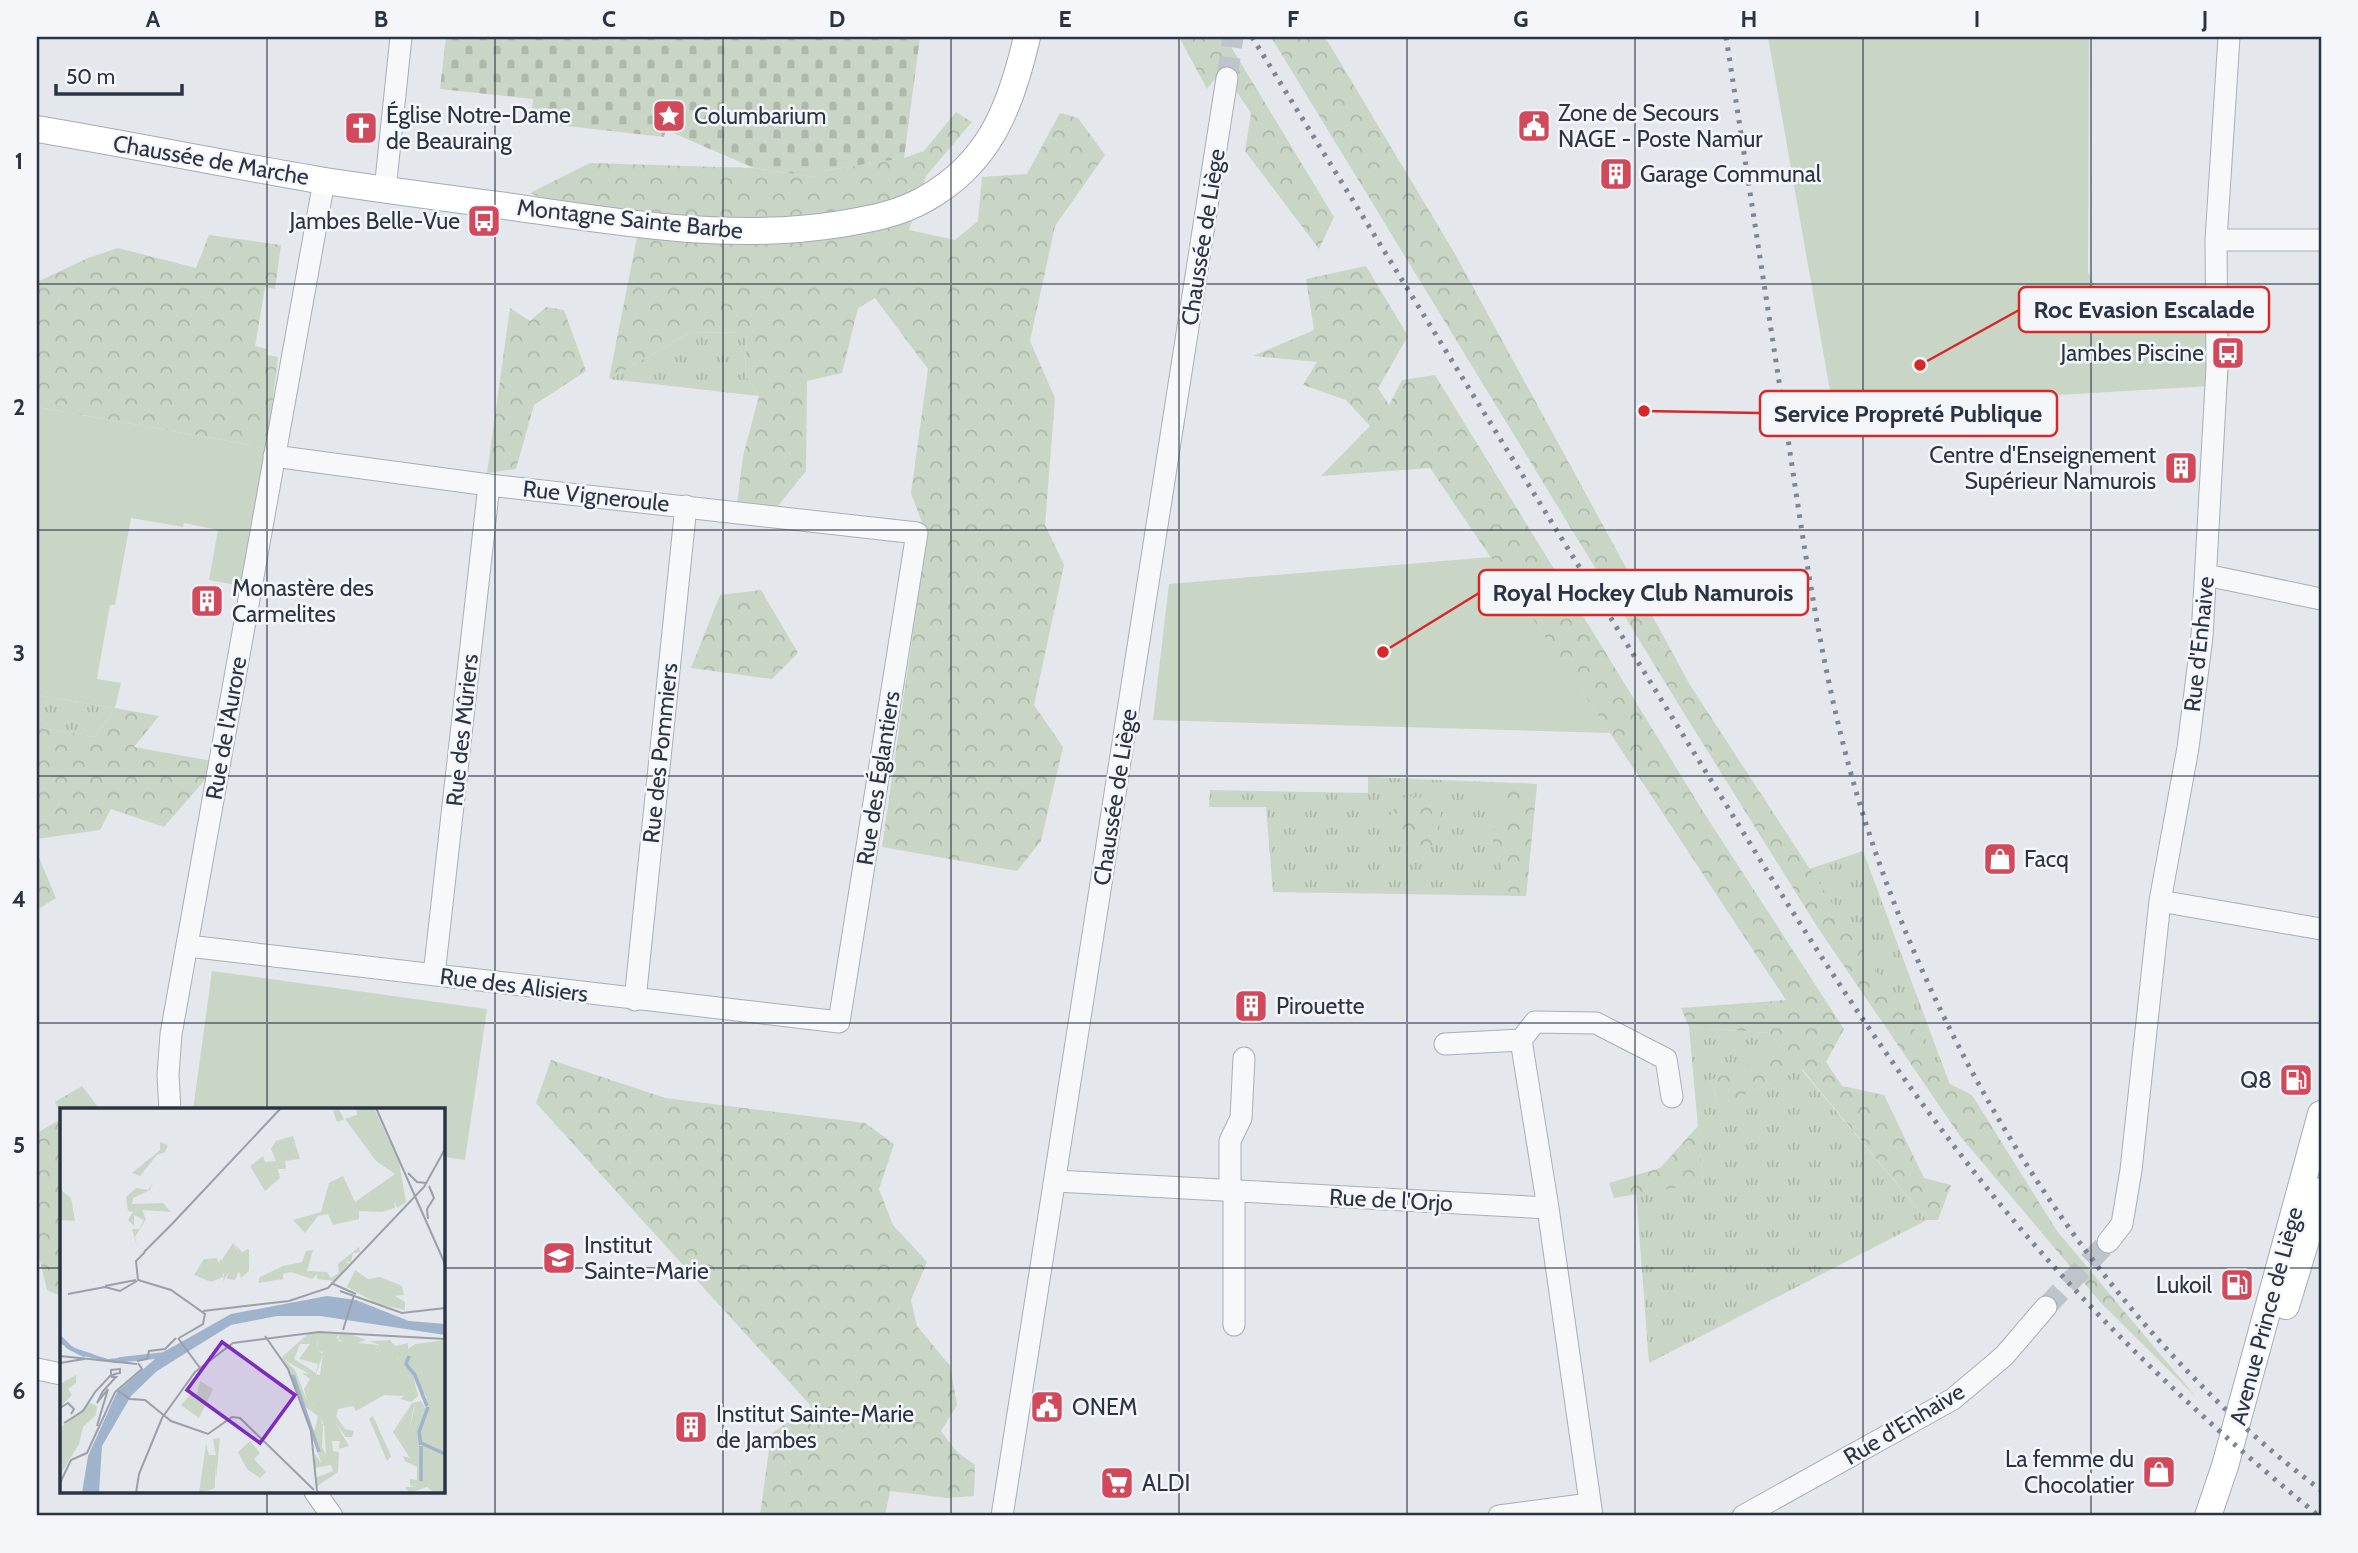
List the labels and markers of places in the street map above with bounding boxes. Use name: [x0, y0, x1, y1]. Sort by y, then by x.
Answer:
place icon: Columbarium: [650, 97, 688, 135]
place label: Zone de Secours NAGE - Poste Namur: [1558, 99, 1763, 153]
place label: Église Notre-Dame de Beauraing: [386, 100, 571, 155]
place label: Columbarium: [694, 102, 826, 130]
public building icon: Zone de Secours NAGE - Poste Namur: [1515, 107, 1553, 145]
church icon: Église Notre-Dame de Beauraing: [342, 109, 380, 147]
building icon: Garage Communal: [1597, 155, 1635, 193]
place label: Garage Communal: [1640, 160, 1822, 188]
bus stop icon: Jambes Belle-Vue: [465, 202, 503, 240]
place label: Jambes Belle-Vue: [289, 207, 460, 235]
callout: Roc Evasion Escalade: [2019, 287, 2269, 332]
bus stop icon: Jambes Piscine: [2209, 334, 2247, 372]
place label: Jambes Piscine: [2060, 339, 2204, 367]
callout: Service Propreté Publique: [1760, 391, 2057, 436]
place label: Centre d'Enseignement Supérieur Namurois: [1929, 441, 2156, 495]
building icon: Centre d'Enseignement Supérieur Namurois: [2162, 449, 2200, 487]
callout: Royal Hockey Club Namurois: [1479, 570, 1808, 615]
place label: Monastère des Carmelites: [232, 574, 374, 628]
building icon: Monastère des Carmelites: [188, 582, 226, 620]
shop icon: Facq: [1981, 840, 2019, 878]
place label: Facq: [2024, 845, 2069, 873]
building icon: Pirouette: [1232, 987, 1270, 1025]
place label: Pirouette: [1276, 992, 1365, 1020]
fuel station icon: Q8: [2277, 1061, 2315, 1099]
place label: Q8: [2240, 1066, 2272, 1094]
place label: Institut Sainte-Marie: [584, 1231, 709, 1285]
school or university icon: Institut Sainte-Marie: [540, 1239, 578, 1277]
fuel station icon: Lukoil: [2218, 1266, 2256, 1304]
place label: Lukoil: [2156, 1271, 2213, 1299]
public building icon: ONEM: [1028, 1388, 1066, 1426]
place label: ONEM: [1072, 1393, 1137, 1421]
place label: Institut Sainte-Marie de Jambes: [716, 1400, 914, 1454]
building icon: Institut Sainte-Marie de Jambes: [672, 1408, 710, 1446]
place label: La femme du Chocolatier: [2005, 1445, 2135, 1499]
shop icon: La femme du Chocolatier: [2140, 1453, 2178, 1491]
supermarket icon: ALDI: [1098, 1464, 1136, 1502]
place label: ALDI: [1142, 1469, 1190, 1497]

